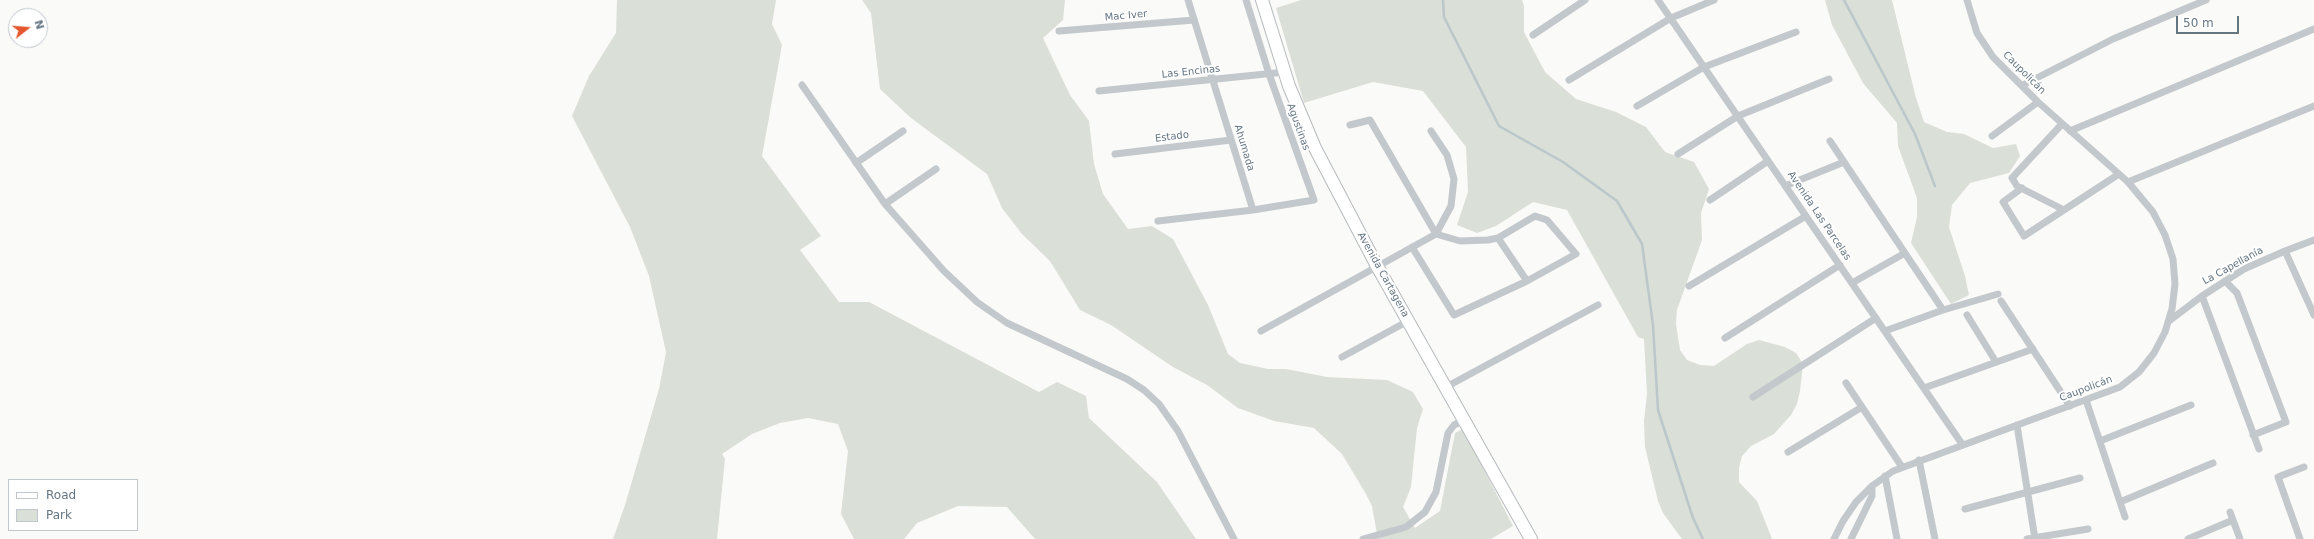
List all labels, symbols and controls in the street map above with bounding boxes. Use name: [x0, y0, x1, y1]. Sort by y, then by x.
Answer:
north arrow: [8, 8, 48, 48]
street label: Mac Iver: [1104, 8, 1148, 24]
scale bar: [2178, 8, 2241, 34]
text: 50 m: [2183, 16, 2214, 30]
text: N: [31, 18, 47, 31]
street label: Caupolicán: [2000, 49, 2048, 97]
street label: Las Encinas: [1161, 63, 1221, 81]
street label: Agustinas: [1284, 102, 1312, 152]
street label: Ahumada: [1231, 123, 1257, 173]
street label: Estado: [1154, 129, 1190, 145]
street label: Avenida Las Parcelas: [1785, 169, 1853, 263]
street label: Avenida Cartagena: [1355, 230, 1411, 320]
street label: La Capellanía: [2201, 244, 2265, 288]
street label: Caupolicán: [2058, 373, 2114, 405]
legend: [8, 479, 138, 531]
text: Road: [46, 488, 76, 502]
text: Park: [46, 508, 72, 522]

